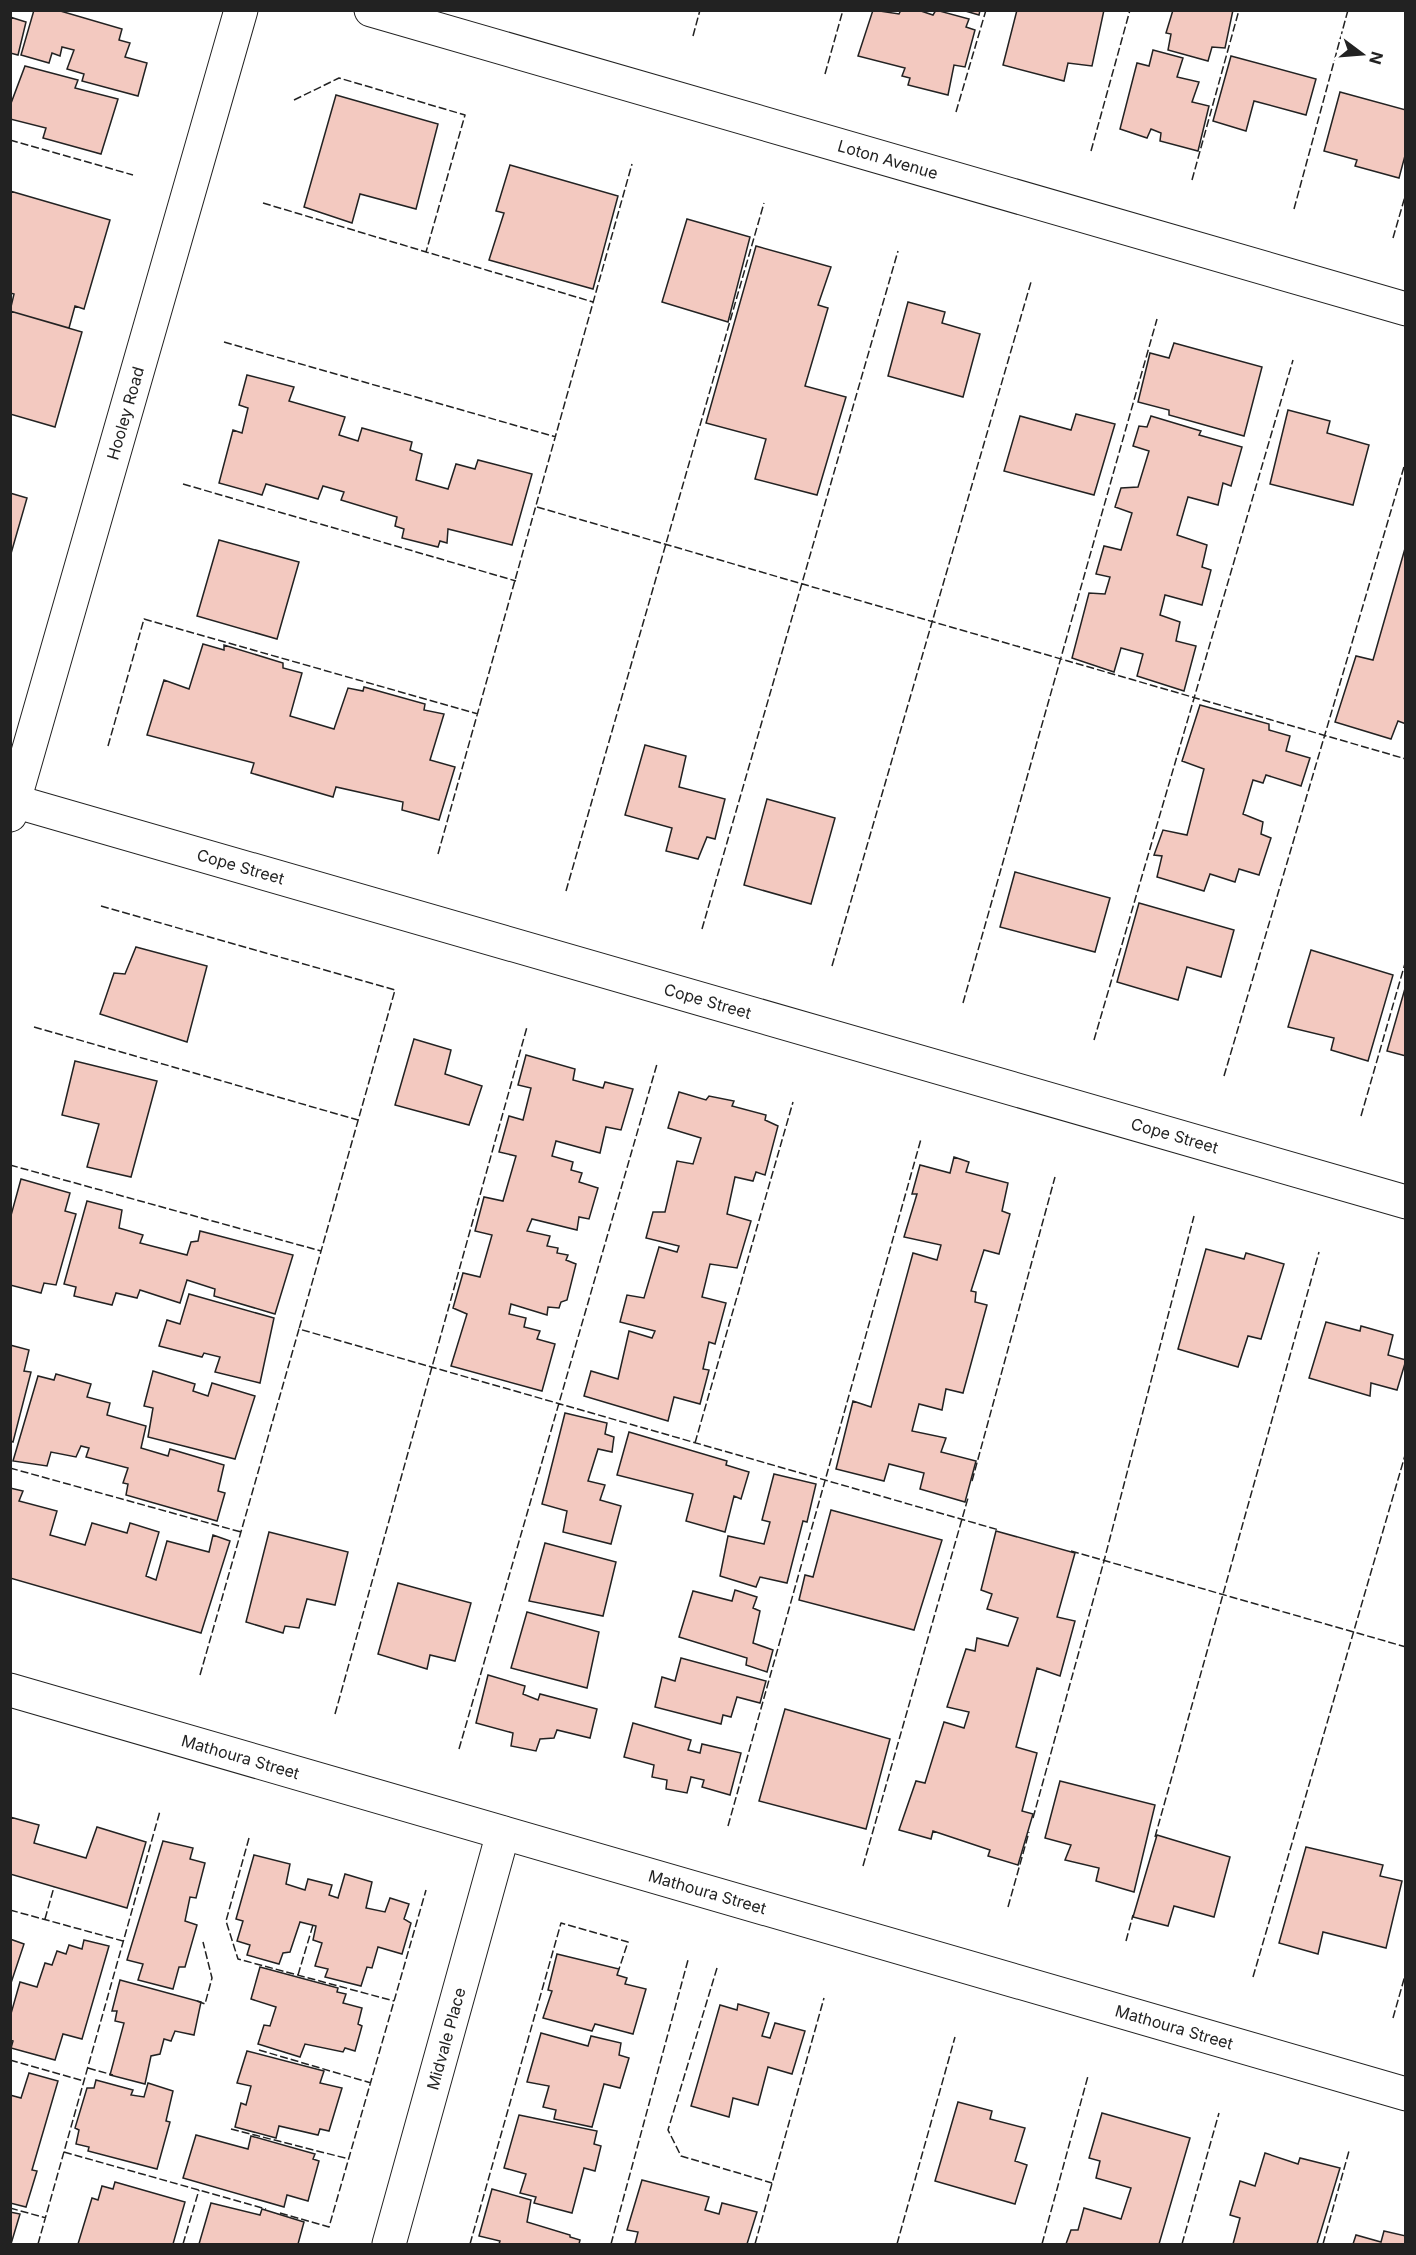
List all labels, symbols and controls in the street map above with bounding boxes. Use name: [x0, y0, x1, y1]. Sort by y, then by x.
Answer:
north arrow: [1332, 24, 1392, 84]
text: N: [1365, 50, 1388, 67]
street label: Loton Avenue: [835, 135, 940, 183]
street label: Hooley Road: [102, 364, 148, 462]
street label: Cope Street: [195, 844, 287, 888]
street label: Cope Street: [662, 979, 754, 1023]
street label: Cope Street: [1129, 1113, 1221, 1157]
street label: Mathoura Street: [179, 1730, 302, 1783]
street label: Mathoura Street: [646, 1865, 769, 1918]
street label: Midvale Place: [422, 1985, 470, 2092]
street label: Mathoura Street: [1113, 2000, 1236, 2053]

